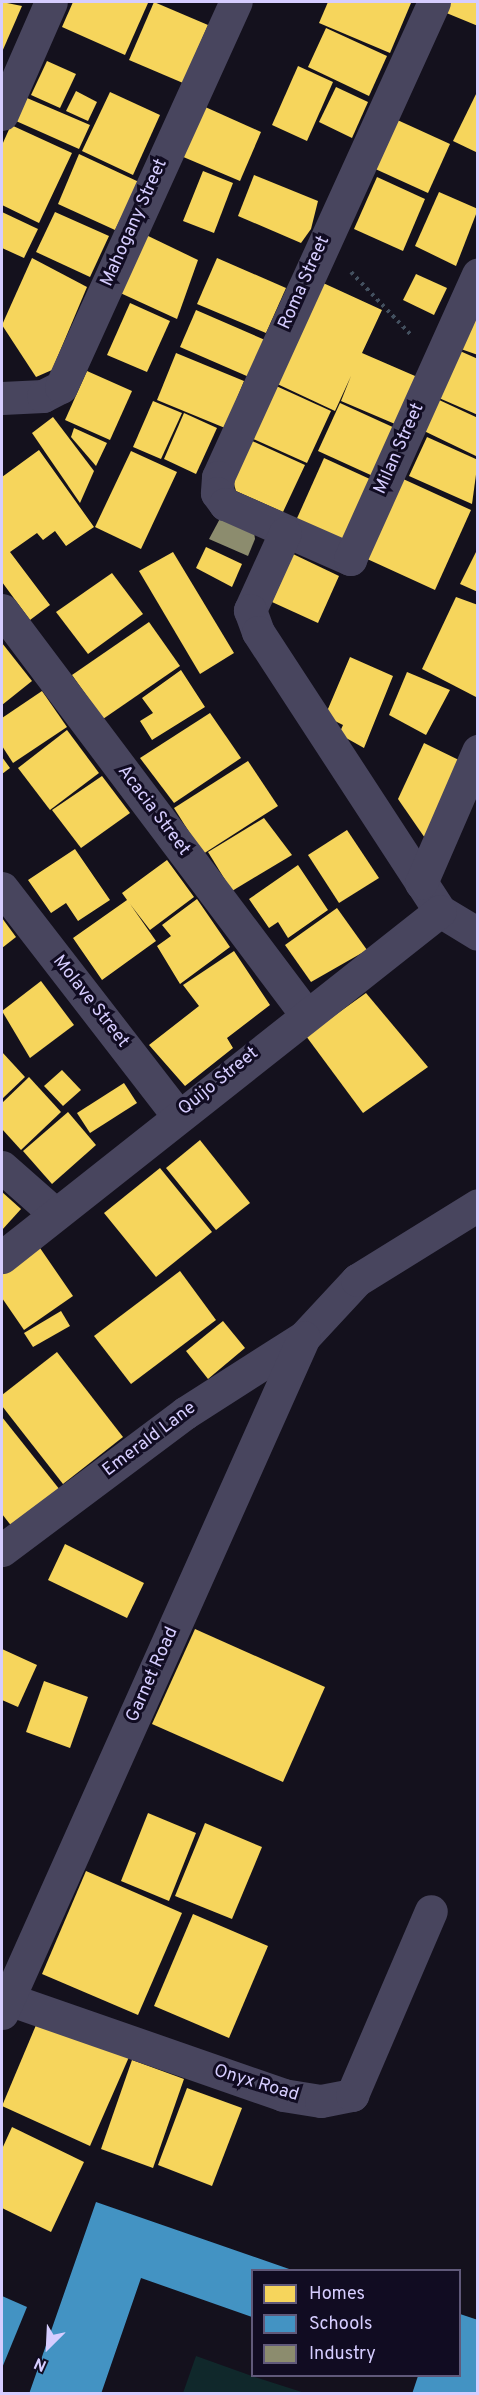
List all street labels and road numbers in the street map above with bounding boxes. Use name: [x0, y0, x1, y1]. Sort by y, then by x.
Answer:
street label: Mahogany Street: [97, 156, 173, 290]
street label: Roma Street: [275, 233, 335, 333]
street label: Milan Street: [370, 400, 430, 498]
street label: Acacia Street: [112, 762, 194, 860]
street label: Molave Street: [47, 952, 133, 1052]
street label: Quijo Street: [175, 1043, 263, 1121]
street label: Emerald Lane: [99, 1398, 201, 1482]
street label: Garnet Road: [122, 1624, 184, 1726]
street label: Onyx Road: [211, 2061, 301, 2107]

